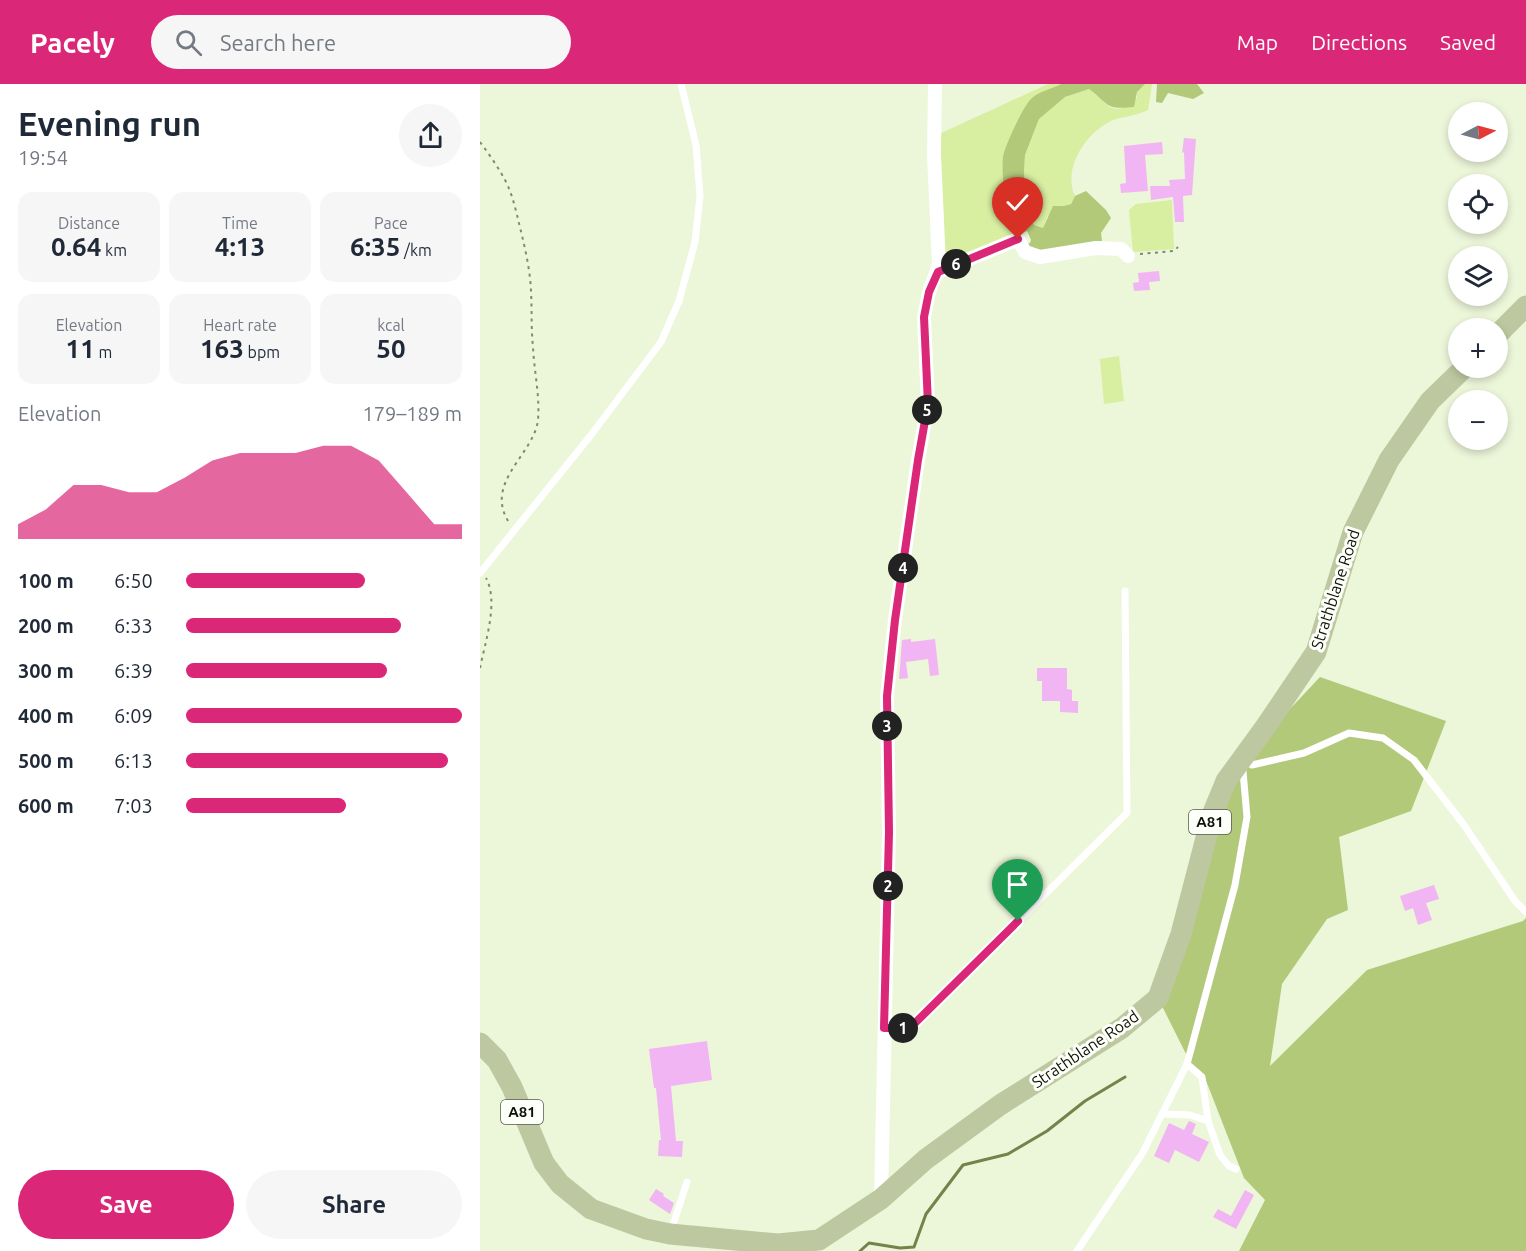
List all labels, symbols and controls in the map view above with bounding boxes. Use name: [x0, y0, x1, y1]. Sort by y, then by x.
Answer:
search box: [151, 15, 571, 69]
icon: search: [172, 26, 205, 59]
text: Pacely: [30, 27, 115, 58]
text: Search here: [220, 30, 336, 55]
text: Map: [1237, 30, 1278, 54]
text: Directions: [1311, 30, 1407, 54]
text: Saved: [1440, 30, 1496, 54]
north arrow: [1448, 102, 1508, 162]
map controls: [1448, 102, 1508, 450]
button: share: [399, 104, 462, 167]
text: Evening run: [18, 105, 201, 142]
text: 19:54: [18, 146, 68, 169]
button: locate: [1448, 174, 1508, 234]
pin: [992, 177, 1043, 239]
icon: check: [1001, 186, 1034, 219]
text: Distance: [58, 214, 120, 232]
text: Time: [222, 214, 258, 232]
text: Pace: [374, 214, 408, 232]
text: 0.64: [51, 232, 101, 261]
text: 4:13: [215, 232, 265, 261]
text: 6:35: [350, 232, 400, 261]
text: km: [101, 241, 127, 259]
text: /km: [400, 241, 432, 259]
button: layers: [1448, 246, 1508, 306]
pin: 6: [941, 249, 971, 279]
text: 6: [951, 255, 961, 273]
text: Elevation: [56, 316, 122, 334]
text: Heart rate: [203, 316, 277, 334]
text: kcal: [377, 316, 405, 334]
button: +: [1448, 318, 1508, 378]
text: 11: [66, 334, 95, 363]
text: 163: [200, 334, 244, 363]
text: 50: [376, 334, 406, 363]
text: m: [95, 343, 112, 361]
text: bpm: [244, 343, 280, 361]
button: −: [1448, 390, 1508, 450]
pin: 5: [912, 395, 942, 425]
text: 5: [922, 401, 932, 419]
text: Elevation: [18, 402, 101, 425]
text: 179–189 m: [363, 402, 462, 425]
street label: Strathblane Road: [1307, 527, 1363, 651]
pin: 4: [888, 553, 918, 583]
text: 4: [898, 559, 908, 577]
text: 100 m: [18, 569, 74, 592]
text: 6:50: [114, 569, 153, 592]
text: 200 m: [18, 614, 74, 637]
text: 6:33: [114, 614, 153, 637]
text: 300 m: [18, 659, 74, 682]
text: 6:39: [114, 659, 153, 682]
text: 400 m: [18, 704, 74, 727]
text: 6:09: [114, 704, 153, 727]
pin: 3: [872, 711, 902, 741]
text: 3: [882, 717, 892, 735]
text: 500 m: [18, 749, 74, 772]
text: 6:13: [114, 749, 153, 772]
text: 600 m: [18, 794, 74, 817]
text: 7:03: [114, 794, 153, 817]
road number: A81: [1189, 810, 1231, 834]
pin: [992, 859, 1043, 921]
icon: arrive: [1001, 868, 1034, 901]
pin: 2: [873, 871, 903, 901]
text: 2: [883, 877, 893, 895]
street label: Strathblane Road: [1028, 1007, 1142, 1091]
pin: 1: [888, 1013, 918, 1043]
text: 1: [898, 1019, 908, 1037]
road number: A81: [501, 1100, 543, 1124]
button: Save: [18, 1170, 234, 1239]
button: Share: [246, 1170, 462, 1239]

